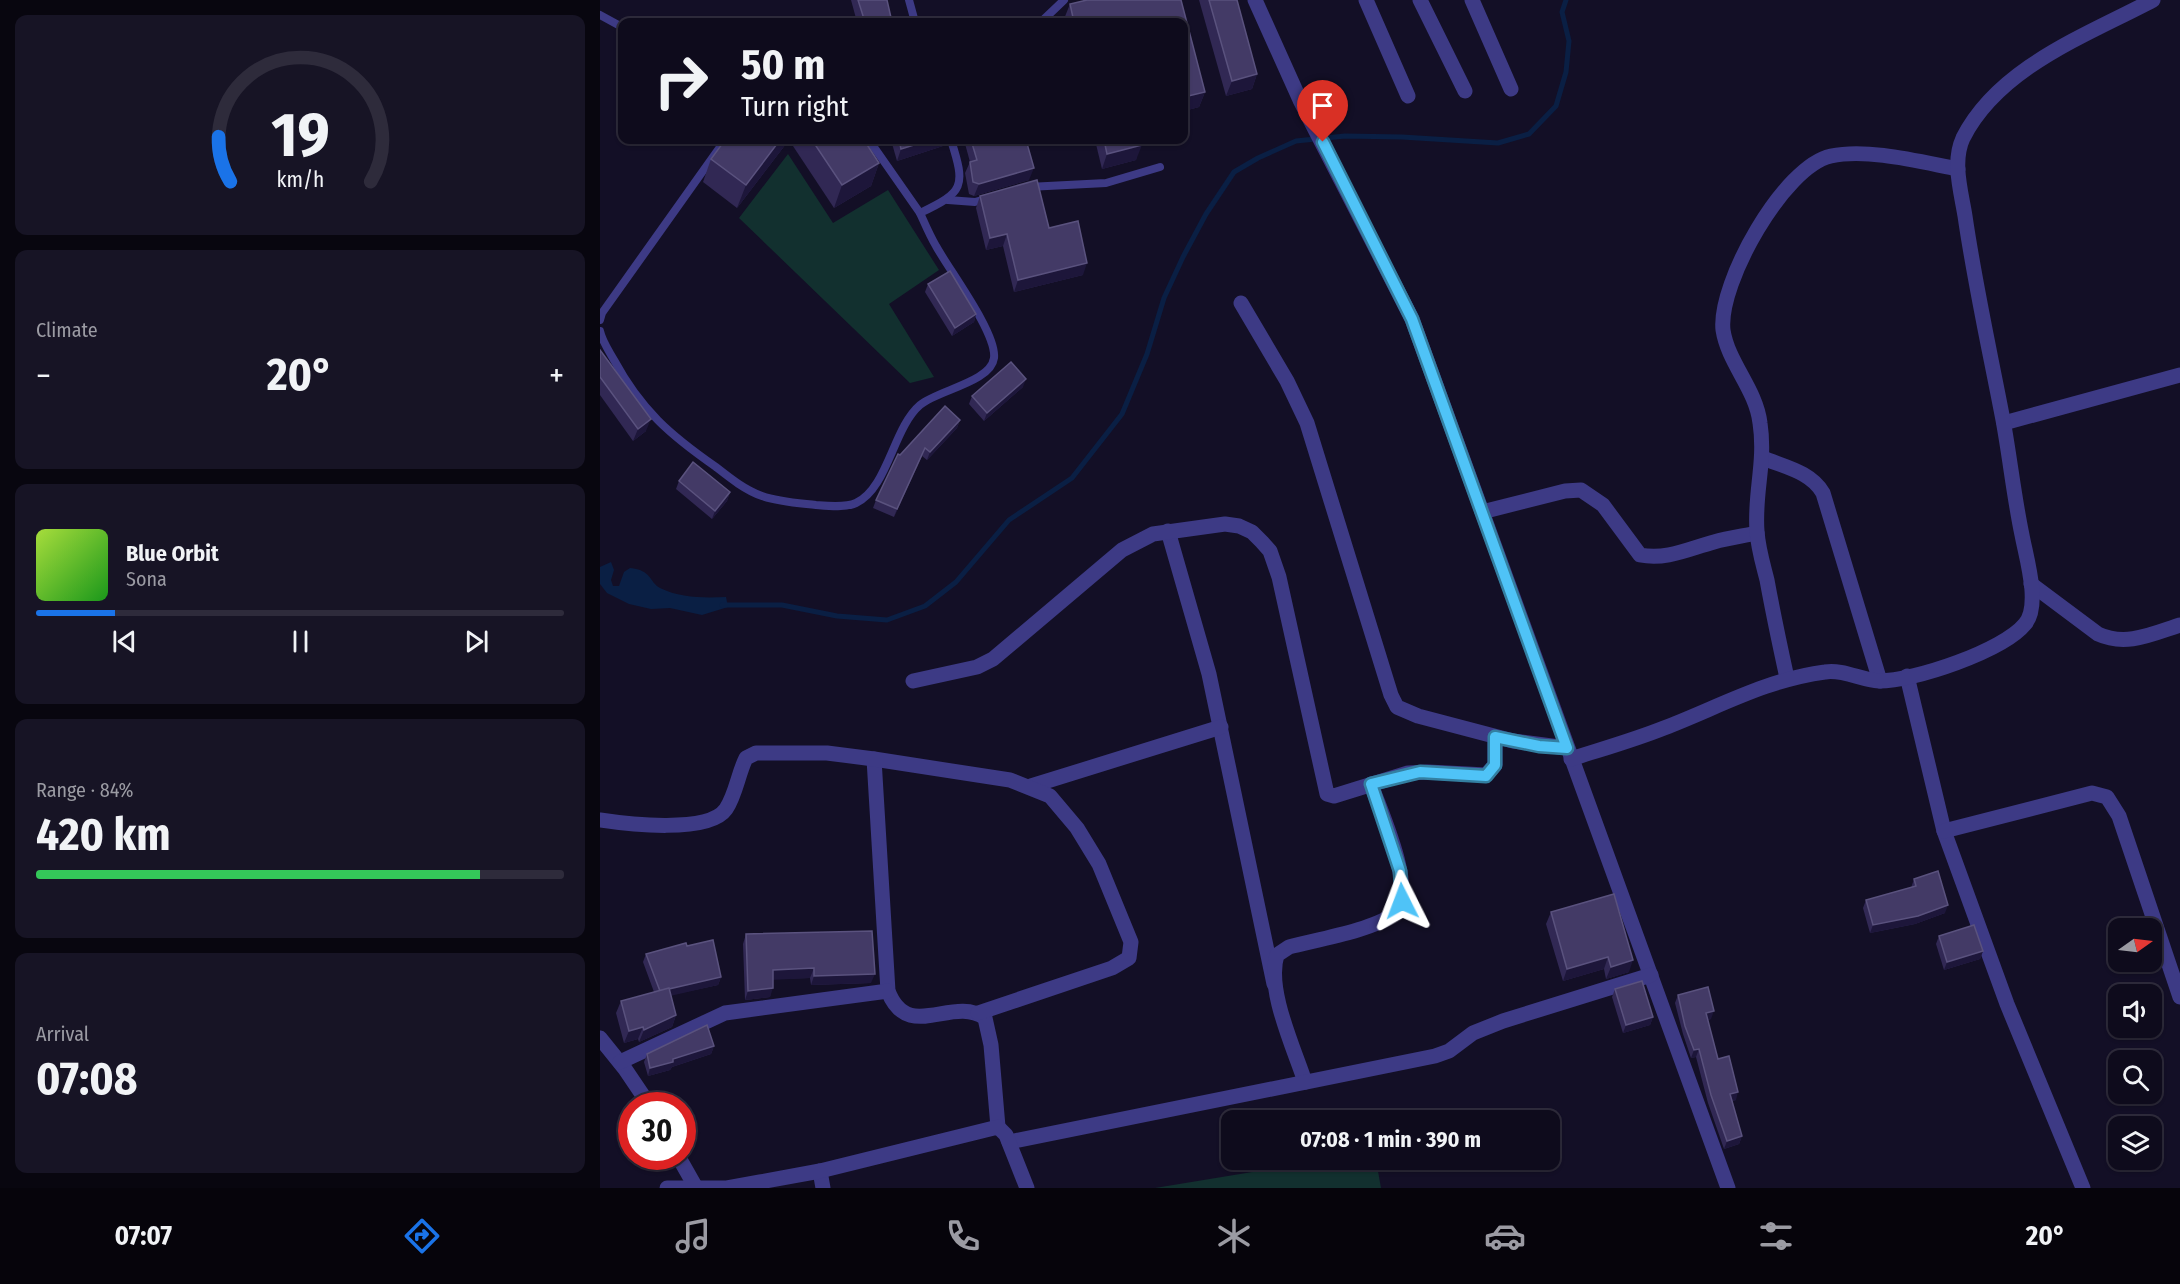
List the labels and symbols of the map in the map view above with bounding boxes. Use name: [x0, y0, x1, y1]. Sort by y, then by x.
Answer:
pin: [1297, 80, 1348, 142]
position arrow: [1370, 869, 1434, 933]
north arrow: [2108, 918, 2162, 972]
speed limit sign: 30: [618, 1092, 696, 1170]

